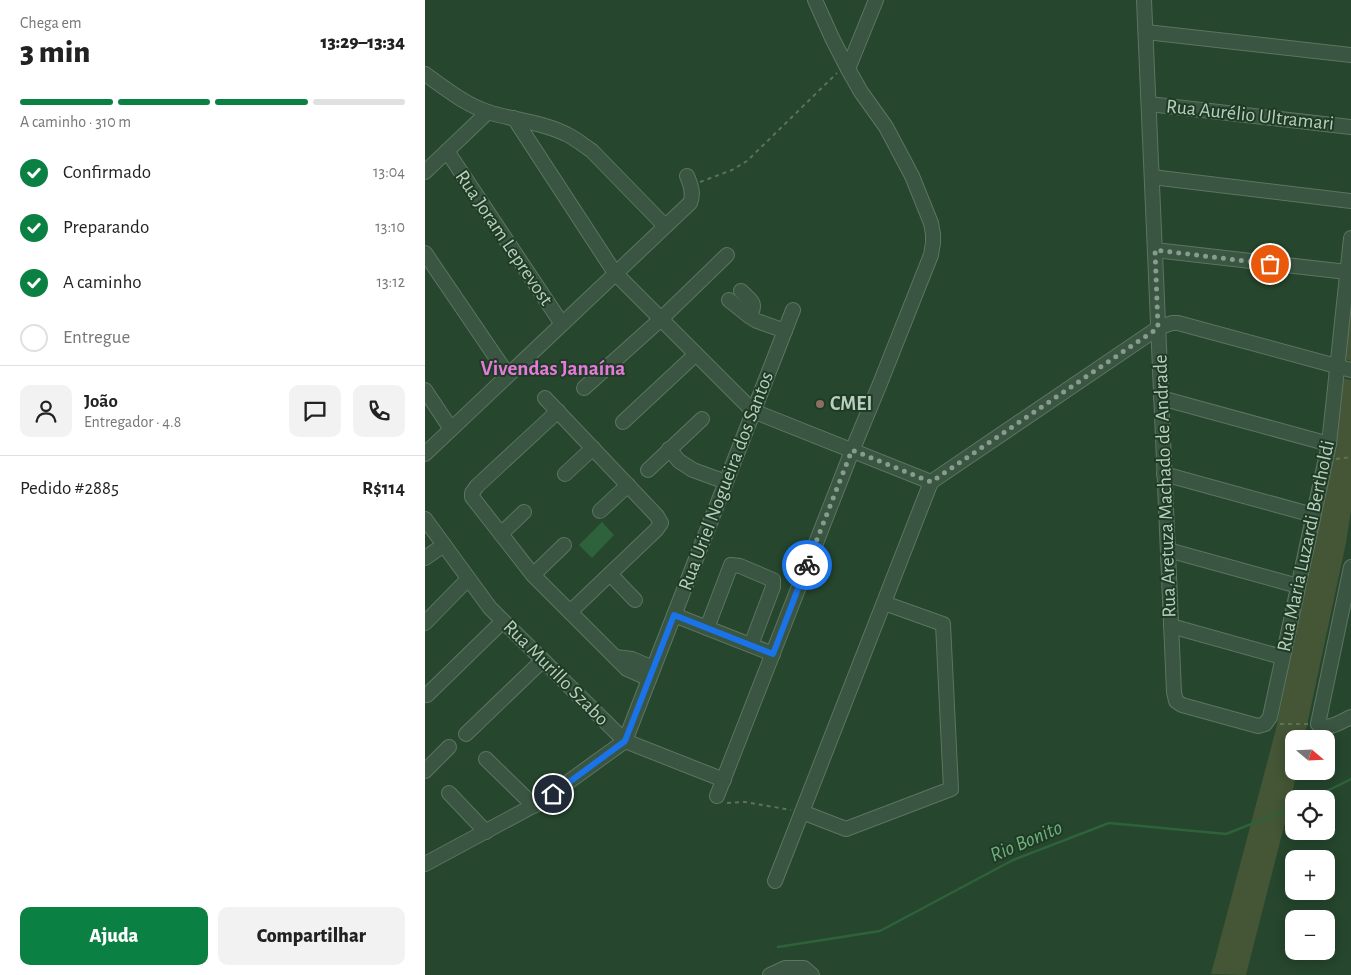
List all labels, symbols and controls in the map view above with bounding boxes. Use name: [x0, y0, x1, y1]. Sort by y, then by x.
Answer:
text: Chega em: [20, 15, 82, 31]
text: 13:29–13:34: [321, 33, 405, 52]
text: 3 min: [20, 36, 90, 68]
street label: Rua Aurélio Ultramari: [1165, 96, 1335, 134]
text: A caminho · 310 m: [20, 114, 131, 130]
icon: check: [20, 159, 48, 187]
text: Confirmado: [63, 163, 151, 182]
text: 13:04: [373, 164, 405, 180]
street label: Rua Joram Leprevost: [451, 167, 557, 310]
icon: check: [20, 214, 48, 242]
text: Preparando: [63, 218, 149, 237]
text: 13:10: [375, 219, 405, 235]
pin: [1249, 243, 1291, 285]
icon: bag: [1256, 250, 1284, 278]
icon: check: [20, 269, 48, 297]
text: A caminho: [63, 273, 142, 292]
text: 13:12: [376, 274, 405, 290]
text: Entregue: [63, 328, 130, 347]
street label: Rua Aretuza Machado de Andrade: [1150, 354, 1180, 618]
district label: Vivendas Janaína: [481, 358, 625, 379]
street label: Rua Uriel Nogueira dos Santos: [675, 369, 777, 593]
button: person: [20, 385, 72, 437]
button: chat: [289, 385, 341, 437]
button: phone: [353, 385, 405, 437]
text: João: [84, 392, 118, 411]
place label: CMEI: [830, 394, 872, 414]
marker: CMEI: [814, 398, 826, 410]
text: Entregador · 4.8: [84, 414, 181, 430]
street label: Rua Maria Luzardi Bertholdi: [1274, 438, 1338, 654]
text: Pedido #2885: [20, 479, 119, 498]
text: R$114: [362, 479, 405, 498]
courier: [782, 540, 832, 590]
icon: bike: [793, 551, 821, 579]
street label: Rua Murillo Szabo: [499, 616, 613, 730]
north arrow: [1285, 730, 1335, 780]
map controls: [1285, 730, 1335, 960]
pin: [532, 773, 574, 815]
icon: home: [539, 780, 567, 808]
button: locate: [1285, 790, 1335, 840]
water label: Rio Bonito: [987, 816, 1065, 866]
button: +: [1285, 850, 1335, 900]
button: Ajuda: [20, 907, 208, 965]
button: Compartilhar: [218, 907, 405, 965]
button: −: [1285, 910, 1335, 960]

